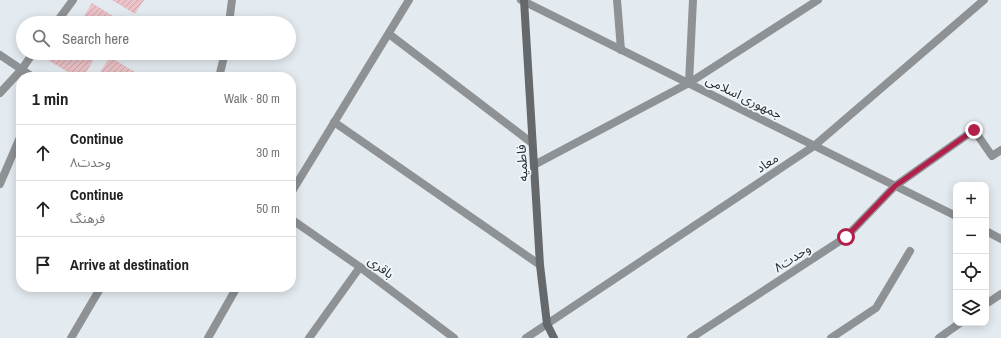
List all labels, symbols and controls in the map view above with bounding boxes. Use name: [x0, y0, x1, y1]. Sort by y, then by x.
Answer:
search box: [16, 16, 296, 60]
icon: search: [30, 27, 52, 49]
text: Search here: [62, 28, 129, 49]
street label: جمهوری اسلامی: [703, 71, 785, 123]
text: 1 min: [32, 87, 68, 110]
text: Walk · 80 m: [224, 90, 280, 107]
route end: [965, 121, 983, 139]
text: Continue: [70, 128, 123, 149]
icon: ahead: [32, 142, 54, 164]
text: 30 m: [256, 144, 280, 161]
street label: فاطمیه: [513, 144, 531, 182]
street label: معاد: [752, 149, 782, 177]
text: وحدت۸: [70, 154, 111, 171]
map controls: [953, 182, 989, 326]
button: +: [953, 182, 989, 218]
text: Continue: [70, 184, 123, 205]
icon: ahead: [32, 198, 54, 220]
text: 50 m: [256, 200, 280, 217]
text: فرهنگ: [70, 210, 105, 227]
button: −: [953, 218, 989, 254]
route start: [837, 228, 855, 246]
street label: وحدت۸: [770, 240, 814, 276]
street label: باقری: [365, 252, 397, 282]
icon: arrive: [32, 254, 54, 276]
text: Arrive at destination: [70, 254, 189, 275]
button: locate: [953, 254, 989, 290]
button: layers: [953, 290, 989, 326]

